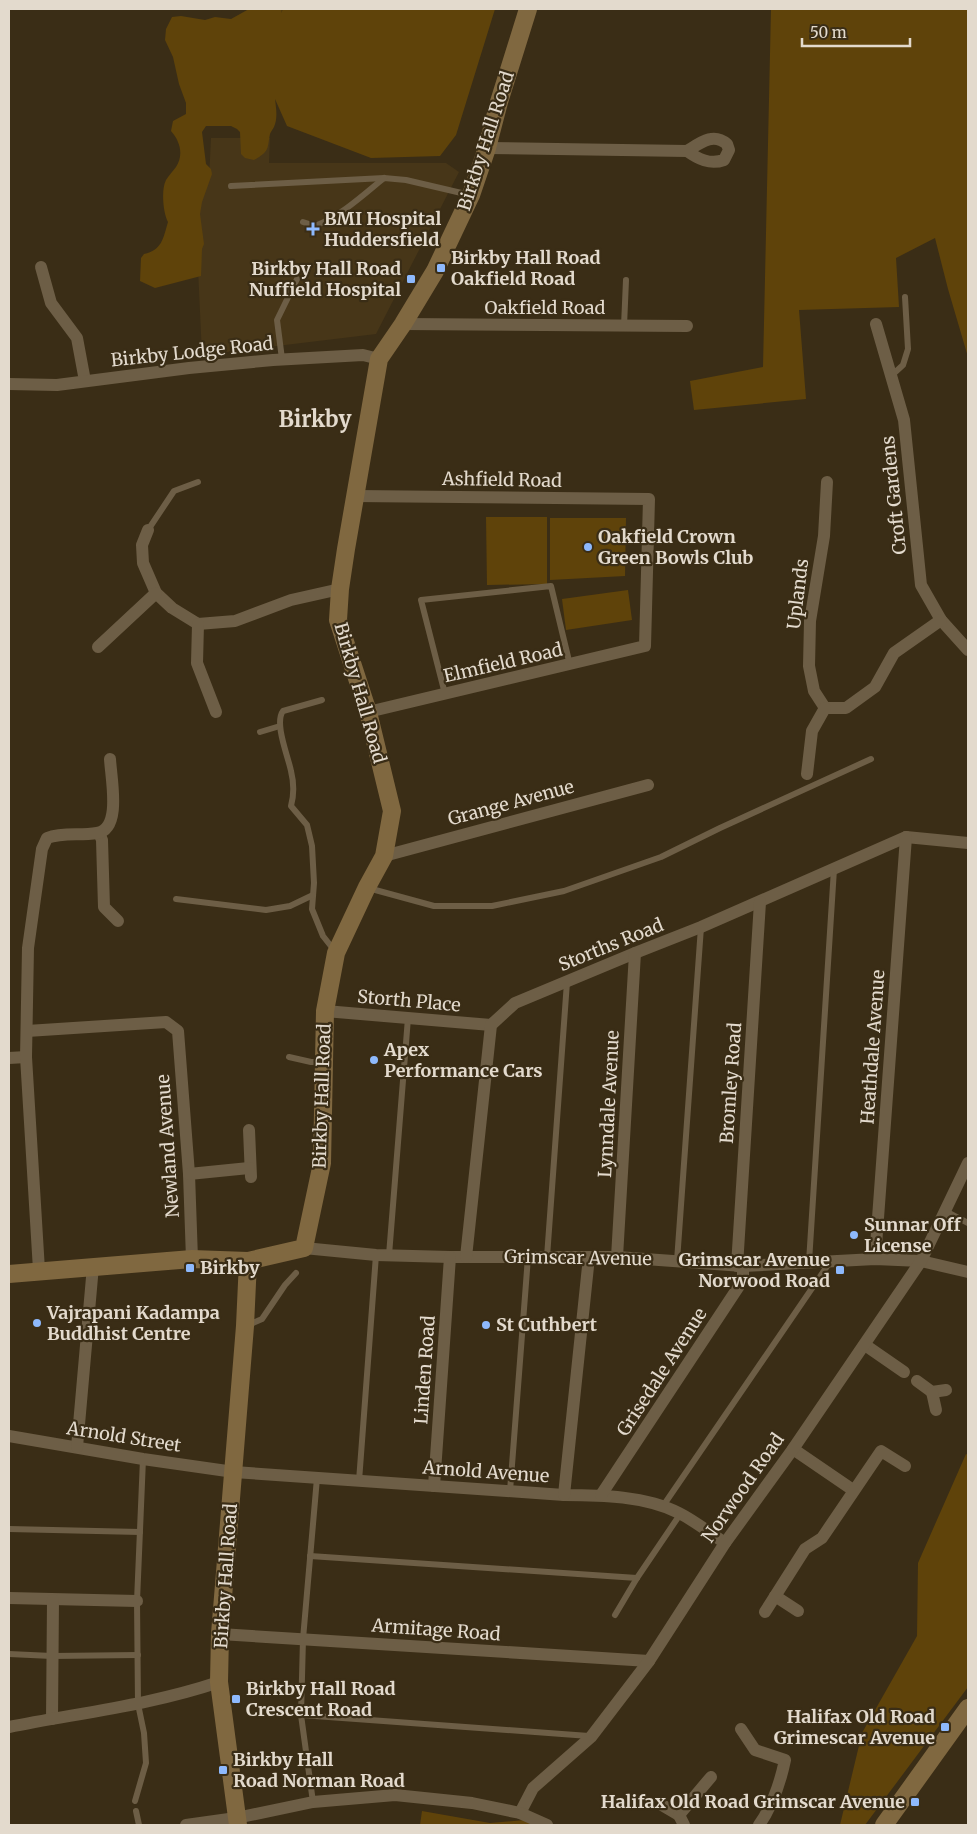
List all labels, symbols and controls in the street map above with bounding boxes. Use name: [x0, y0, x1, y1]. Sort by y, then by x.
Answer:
scale bar: [802, 15, 910, 47]
text: 50 m: [810, 23, 847, 42]
street label: Birkby Hall Road: [452, 68, 519, 214]
place label: BMI Hospital Huddersfield: [324, 207, 441, 251]
marker: BMI Hospital Huddersfield: [306, 222, 320, 236]
place label: Birkby Hall Road Oakfield Road: [451, 246, 601, 290]
place label: Birkby Hall Road Nuffield Hospital: [249, 257, 401, 301]
marker: Birkby Hall Road Oakfield Road: [435, 262, 447, 274]
marker: Birkby Hall Road Nuffield Hospital: [405, 273, 417, 285]
street label: Oakfield Road: [485, 296, 606, 319]
street label: Birkby Lodge Road: [110, 332, 275, 371]
district label: Birkby: [279, 405, 352, 433]
street label: Croft Gardens: [876, 434, 911, 556]
street label: Ashfield Road: [441, 467, 562, 492]
place label: Oakfield Crown Green Bowls Club: [598, 525, 753, 569]
marker: Oakfield Crown Green Bowls Club: [582, 541, 594, 553]
street label: Uplands: [782, 557, 813, 630]
street label: Birkby Hall Road: [329, 620, 392, 766]
street label: Elmfield Road: [441, 638, 565, 687]
street label: Grange Avenue: [445, 775, 576, 830]
street label: Storths Road: [555, 913, 667, 976]
street label: Heathdale Avenue: [856, 969, 889, 1125]
street label: Storth Place: [356, 985, 462, 1016]
street label: Bromley Road: [715, 1021, 746, 1144]
street label: Birkby Hall Road: [307, 1023, 336, 1169]
street label: Lynndale Avenue: [593, 1030, 624, 1178]
place label: Apex Performance Cars: [383, 1038, 543, 1082]
marker: Apex Performance Cars: [368, 1054, 380, 1066]
street label: Newland Avenue: [151, 1074, 184, 1219]
place label: Sunnar Off License: [864, 1213, 962, 1257]
marker: Sunnar Off License: [848, 1229, 860, 1241]
street label: Grimscar Avenue: [504, 1245, 652, 1270]
place label: Grimscar Avenue Norwood Road: [679, 1248, 830, 1292]
place label: Birkby: [200, 1256, 260, 1279]
marker: Birkby: [184, 1262, 196, 1274]
marker: Grimscar Avenue Norwood Road: [834, 1264, 846, 1276]
place label: Vajrapani Kadampa Buddhist Centre: [46, 1301, 220, 1345]
street label: Grisedale Avenue: [612, 1303, 712, 1440]
place label: St Cuthbert: [496, 1313, 598, 1336]
street label: Linden Road: [409, 1315, 440, 1425]
marker: Vajrapani Kadampa Buddhist Centre: [31, 1317, 43, 1329]
marker: St Cuthbert: [480, 1319, 492, 1331]
street label: Arnold Street: [64, 1416, 183, 1457]
street label: Norwood Road: [696, 1428, 789, 1547]
street label: Arnold Avenue: [421, 1456, 550, 1487]
street label: Birkby Hall Road: [209, 1503, 242, 1649]
street label: Armitage Road: [370, 1613, 501, 1645]
place label: Birkby Hall Road Crescent Road: [246, 1677, 396, 1721]
marker: Birkby Hall Road Crescent Road: [230, 1693, 242, 1705]
place label: Halifax Old Road Grimescar Avenue: [774, 1705, 935, 1749]
marker: Halifax Old Road Grimescar Avenue: [939, 1721, 951, 1733]
place label: Birkby Hall Road Norman Road: [233, 1748, 405, 1792]
marker: Birkby Hall Road Norman Road: [217, 1764, 229, 1776]
place label: Halifax Old Road Grimscar Avenue: [601, 1790, 905, 1813]
marker: Halifax Old Road Grimscar Avenue: [909, 1796, 921, 1808]

